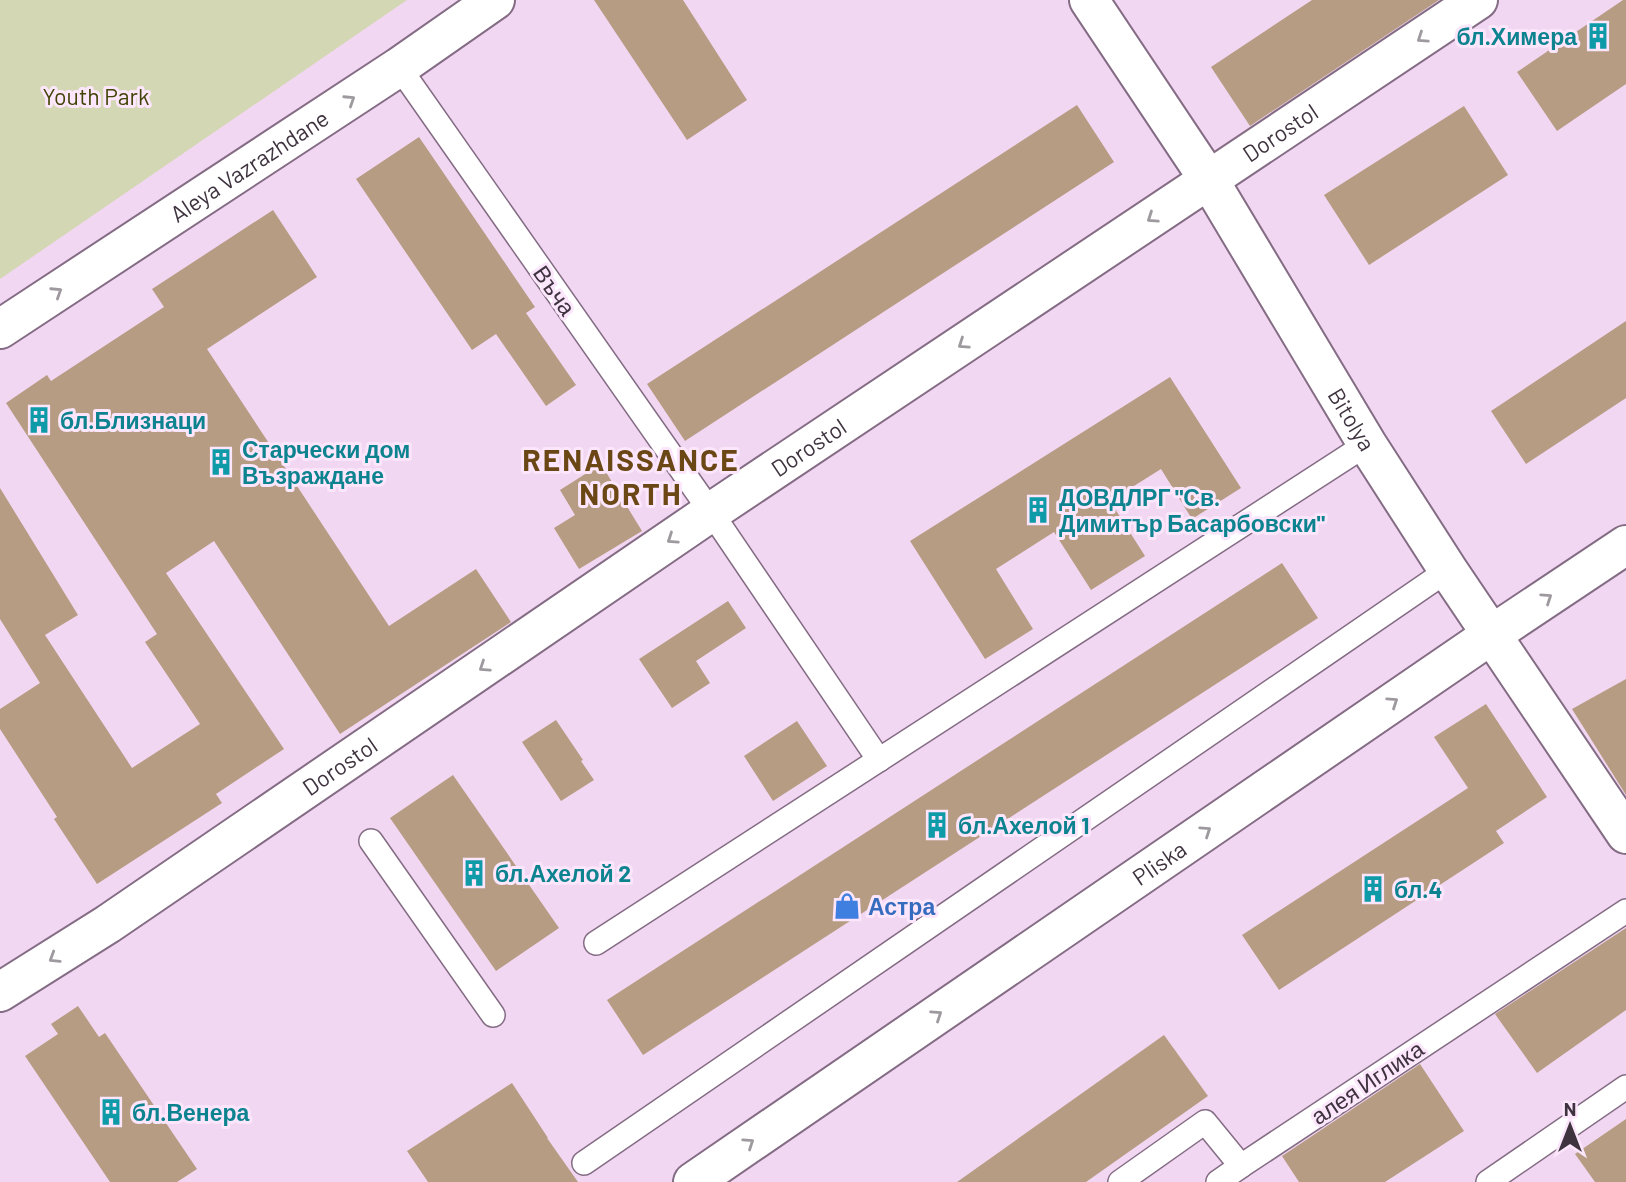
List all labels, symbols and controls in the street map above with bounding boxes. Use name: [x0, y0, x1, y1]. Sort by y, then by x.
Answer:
building icon: бл.Химера: [1583, 21, 1613, 51]
place label: бл.Химера: [1456, 22, 1577, 50]
one-way arrow: [1417, 30, 1430, 42]
park label: Youth Park: [42, 82, 150, 110]
one-way arrow: [342, 95, 355, 108]
street label: Dorostol: [1237, 97, 1323, 167]
street label: Aleya Vazrazhdane: [165, 103, 334, 228]
one-way arrow: [1147, 210, 1160, 222]
street label: Въча: [528, 260, 582, 321]
one-way arrow: [49, 288, 62, 300]
one-way arrow: [958, 336, 971, 348]
street label: Bitolya: [1323, 383, 1382, 456]
building icon: бл.Близнаци: [24, 405, 54, 435]
place label: бл.Близнаци: [60, 406, 206, 434]
street label: Dorostol: [765, 412, 851, 482]
place label: Старчески дом Възраждане: [242, 435, 410, 489]
district label: RENAISSANCE NORTH: [522, 441, 740, 511]
building icon: Старчески дом Възраждане: [206, 447, 236, 477]
place label: ДОВДЛРГ "Св. Димитър Басарбовски": [1059, 483, 1325, 537]
building icon: ДОВДЛРГ "Св. Димитър Басарбовски": [1023, 495, 1053, 525]
one-way arrow: [667, 531, 680, 543]
one-way arrow: [1540, 593, 1553, 606]
one-way arrow: [479, 659, 492, 671]
one-way arrow: [1385, 698, 1398, 710]
street label: Dorostol: [297, 730, 382, 801]
building icon: бл.Ахелой 1: [922, 810, 952, 840]
place label: бл.Ахелой 1: [958, 811, 1089, 839]
one-way arrow: [1198, 826, 1211, 839]
street label: Pliska: [1127, 834, 1191, 891]
building icon: бл.Ахелой 2: [459, 858, 489, 888]
place label: бл.Ахелой 2: [495, 859, 631, 887]
building icon: бл.4: [1358, 874, 1388, 904]
place label: бл.4: [1394, 875, 1442, 903]
shop icon: Астра: [832, 891, 862, 921]
place label: Астра: [868, 892, 935, 920]
one-way arrow: [49, 949, 62, 962]
one-way arrow: [929, 1011, 942, 1023]
street label: алея Иглика: [1305, 1034, 1429, 1130]
north arrow: [1535, 1091, 1605, 1161]
building icon: бл.Венера: [96, 1097, 126, 1127]
text: N: [1564, 1097, 1576, 1120]
place label: бл.Венера: [132, 1098, 250, 1126]
one-way arrow: [742, 1138, 755, 1151]

